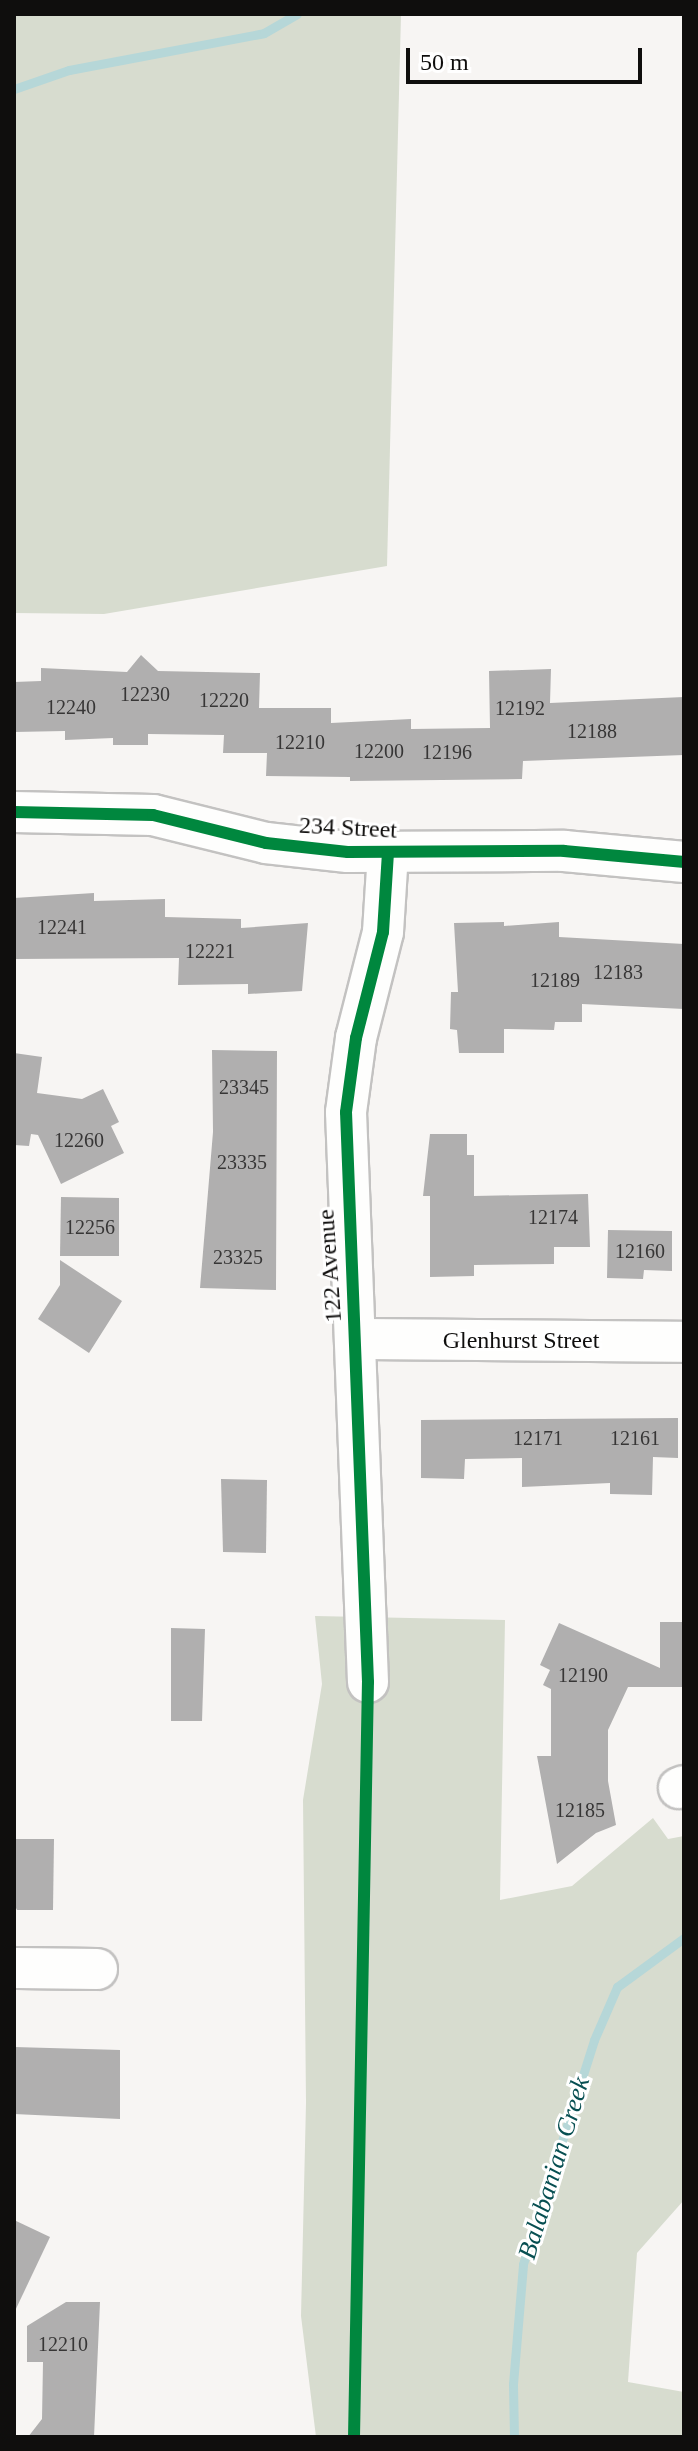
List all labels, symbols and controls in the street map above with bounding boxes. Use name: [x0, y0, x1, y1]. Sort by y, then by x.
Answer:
scale bar: [410, 32, 646, 82]
text: 50 m: [420, 49, 469, 75]
house number: 12230: [120, 682, 170, 706]
house number: 12220: [199, 688, 249, 712]
house number: 12240: [46, 695, 96, 719]
house number: 12192: [495, 696, 545, 720]
house number: 12188: [567, 719, 617, 743]
house number: 12210: [275, 730, 325, 754]
house number: 12200: [354, 739, 404, 763]
house number: 12196: [422, 740, 472, 764]
street label: 234 Street: [298, 811, 398, 845]
house number: 12241: [37, 915, 87, 939]
house number: 12221: [185, 939, 235, 963]
house number: 12183: [593, 960, 643, 984]
house number: 12189: [530, 968, 580, 992]
house number: 23345: [219, 1075, 269, 1099]
house number: 12260: [54, 1128, 104, 1152]
house number: 23335: [217, 1150, 267, 1174]
house number: 12174: [528, 1205, 578, 1229]
street label: 122 Avenue: [312, 1208, 348, 1324]
house number: 12256: [65, 1215, 115, 1239]
house number: 12160: [615, 1239, 665, 1263]
house number: 23325: [213, 1245, 263, 1269]
street label: Glenhurst Street: [443, 1327, 599, 1355]
house number: 12171: [513, 1426, 563, 1450]
house number: 12161: [610, 1426, 660, 1450]
house number: 12190: [558, 1663, 608, 1687]
house number: 12185: [555, 1798, 605, 1822]
water label: Balabanian Creek: [511, 2073, 597, 2263]
house number: 12210: [38, 2332, 88, 2356]

